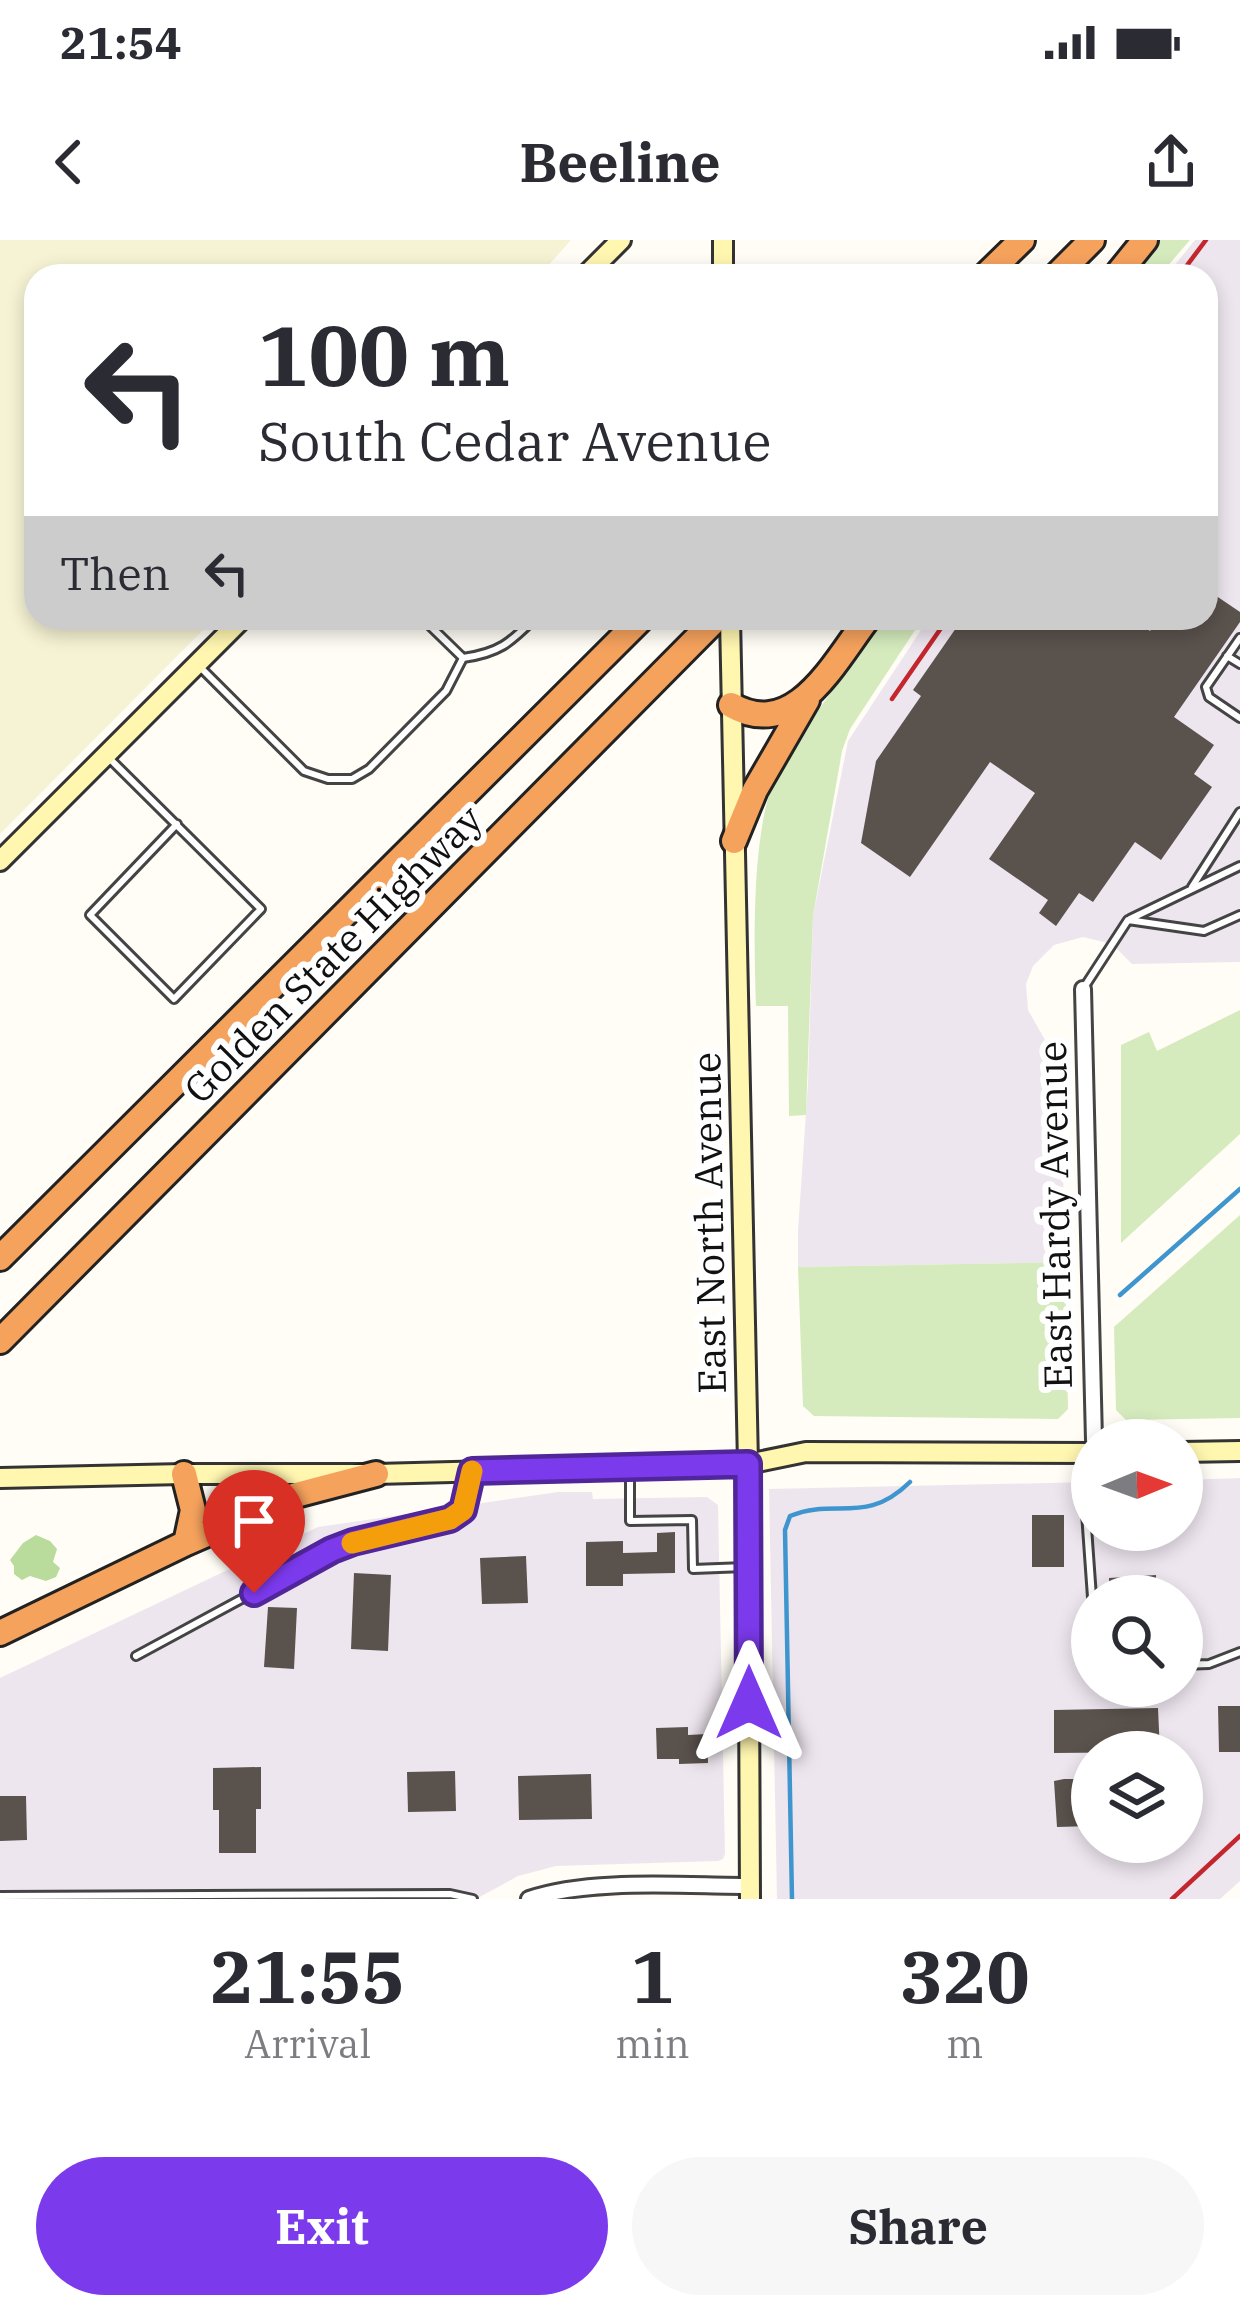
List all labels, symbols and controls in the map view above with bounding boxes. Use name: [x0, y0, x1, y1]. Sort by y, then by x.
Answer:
text: 21:54: [60, 13, 182, 71]
text: Beeline: [519, 127, 721, 197]
icon: back: [36, 129, 102, 195]
icon: share: [1138, 129, 1204, 195]
text: 100 m: [258, 300, 510, 409]
icon: left: [60, 312, 216, 468]
text: South Cedar Avenue: [258, 406, 772, 476]
icon: left: [194, 540, 260, 606]
text: Then: [60, 544, 170, 602]
street label: Golden State Highway: [173, 794, 493, 1114]
street label: East Hardy Avenue: [1026, 1041, 1083, 1389]
street label: East North Avenue: [680, 1052, 737, 1394]
north arrow: [1071, 1419, 1203, 1551]
map controls: [1071, 1419, 1203, 1863]
pin: [203, 1470, 305, 1593]
icon: arrive: [221, 1488, 287, 1554]
button: search: [1071, 1575, 1203, 1707]
position arrow: [686, 1640, 812, 1766]
button: layers: [1071, 1731, 1203, 1863]
text: 21:55: [210, 1929, 405, 2023]
text: 1: [631, 1929, 674, 2023]
text: 320: [900, 1929, 1030, 2023]
text: Arrival: [244, 2018, 371, 2069]
text: min: [615, 2018, 690, 2069]
text: m: [946, 2018, 983, 2069]
button: Exit: [36, 2157, 608, 2295]
button: Share: [632, 2157, 1204, 2295]

